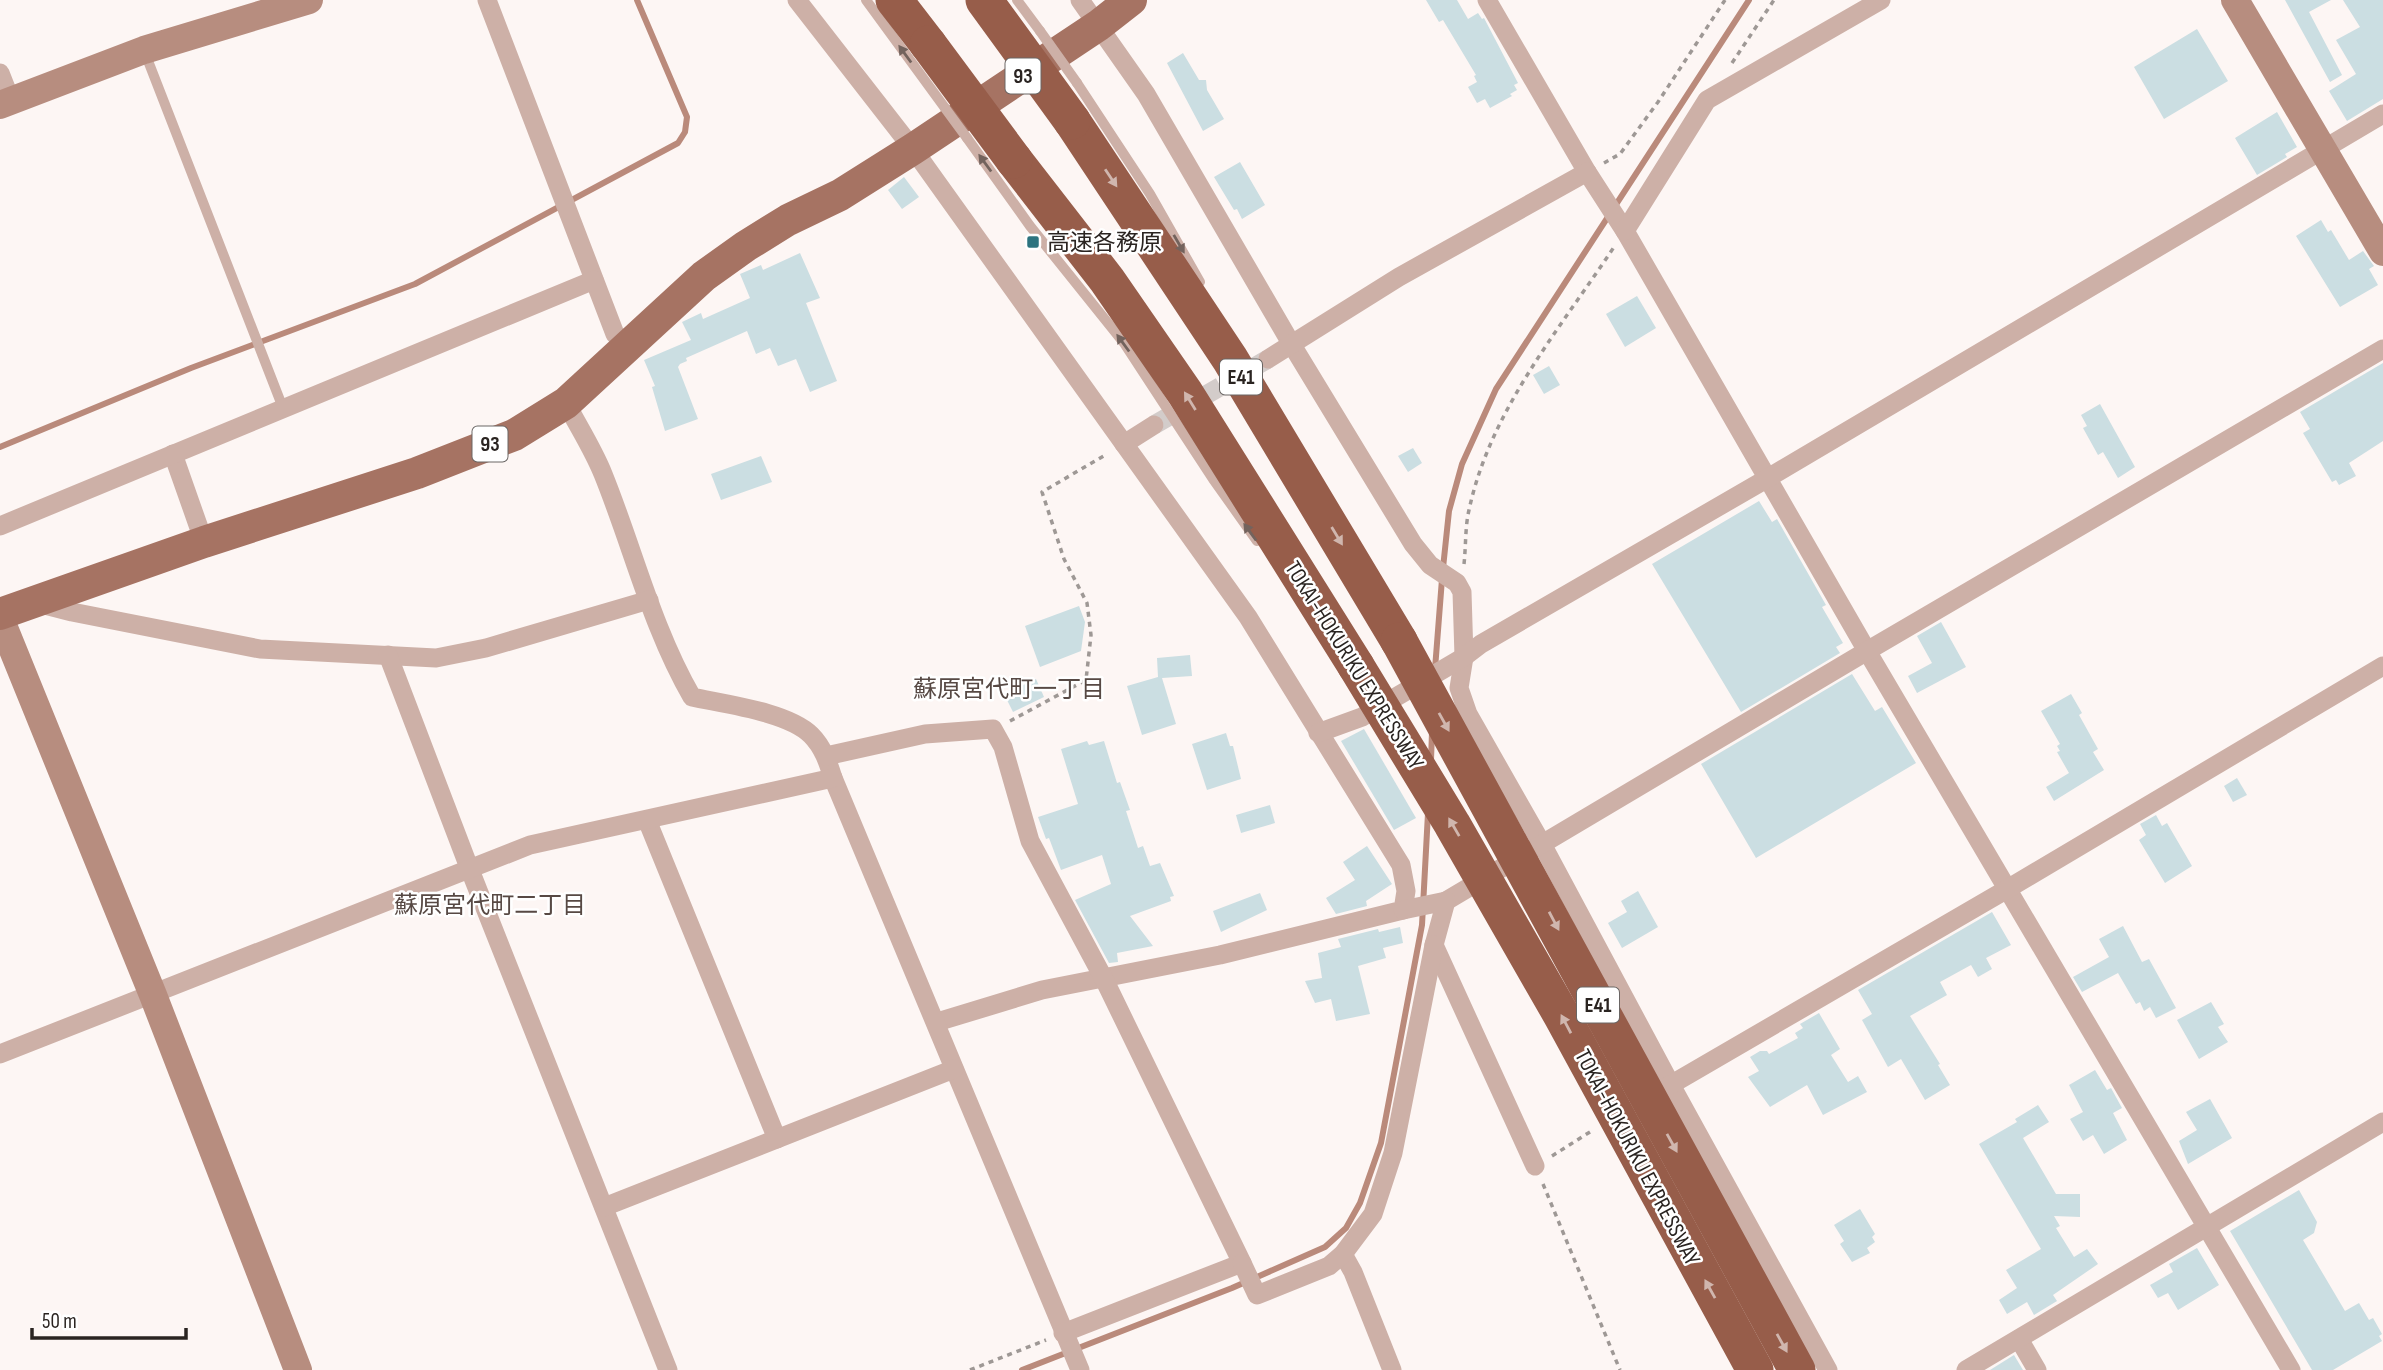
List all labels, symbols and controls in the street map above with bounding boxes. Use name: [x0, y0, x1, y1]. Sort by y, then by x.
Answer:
one-way arrow: [899, 45, 913, 63]
road number: 93: [1006, 58, 1040, 94]
one-way arrow: [978, 154, 992, 172]
one-way arrow: [1104, 168, 1117, 187]
place label: 高速各務原: [1047, 229, 1162, 257]
marker: 高速各務原: [1025, 234, 1041, 250]
one-way arrow: [1173, 235, 1185, 254]
one-way arrow: [1117, 334, 1131, 352]
road number: E41: [1220, 360, 1262, 394]
one-way arrow: [1183, 391, 1196, 410]
road number: 93: [472, 426, 508, 462]
one-way arrow: [1243, 523, 1257, 541]
one-way arrow: [1330, 526, 1343, 545]
street label: TOKAI-HOKURIKU EXPRESSWAY: [1279, 556, 1430, 775]
district label: 蘇原宮代町一丁目: [913, 675, 1105, 704]
one-way arrow: [1438, 712, 1450, 731]
one-way arrow: [1448, 817, 1460, 836]
district label: 蘇原宮代町二丁目: [394, 891, 586, 920]
one-way arrow: [1548, 911, 1559, 931]
road number: E41: [1577, 988, 1619, 1023]
one-way arrow: [1560, 1015, 1572, 1034]
street label: TOKAI-HOKURIKU EXPRESSWAY: [1568, 1045, 1706, 1271]
one-way arrow: [1666, 1134, 1678, 1153]
one-way arrow: [1704, 1279, 1716, 1299]
scale bar: [32, 1296, 186, 1340]
text: 50 m: [42, 1309, 77, 1334]
one-way arrow: [1776, 1333, 1788, 1352]

